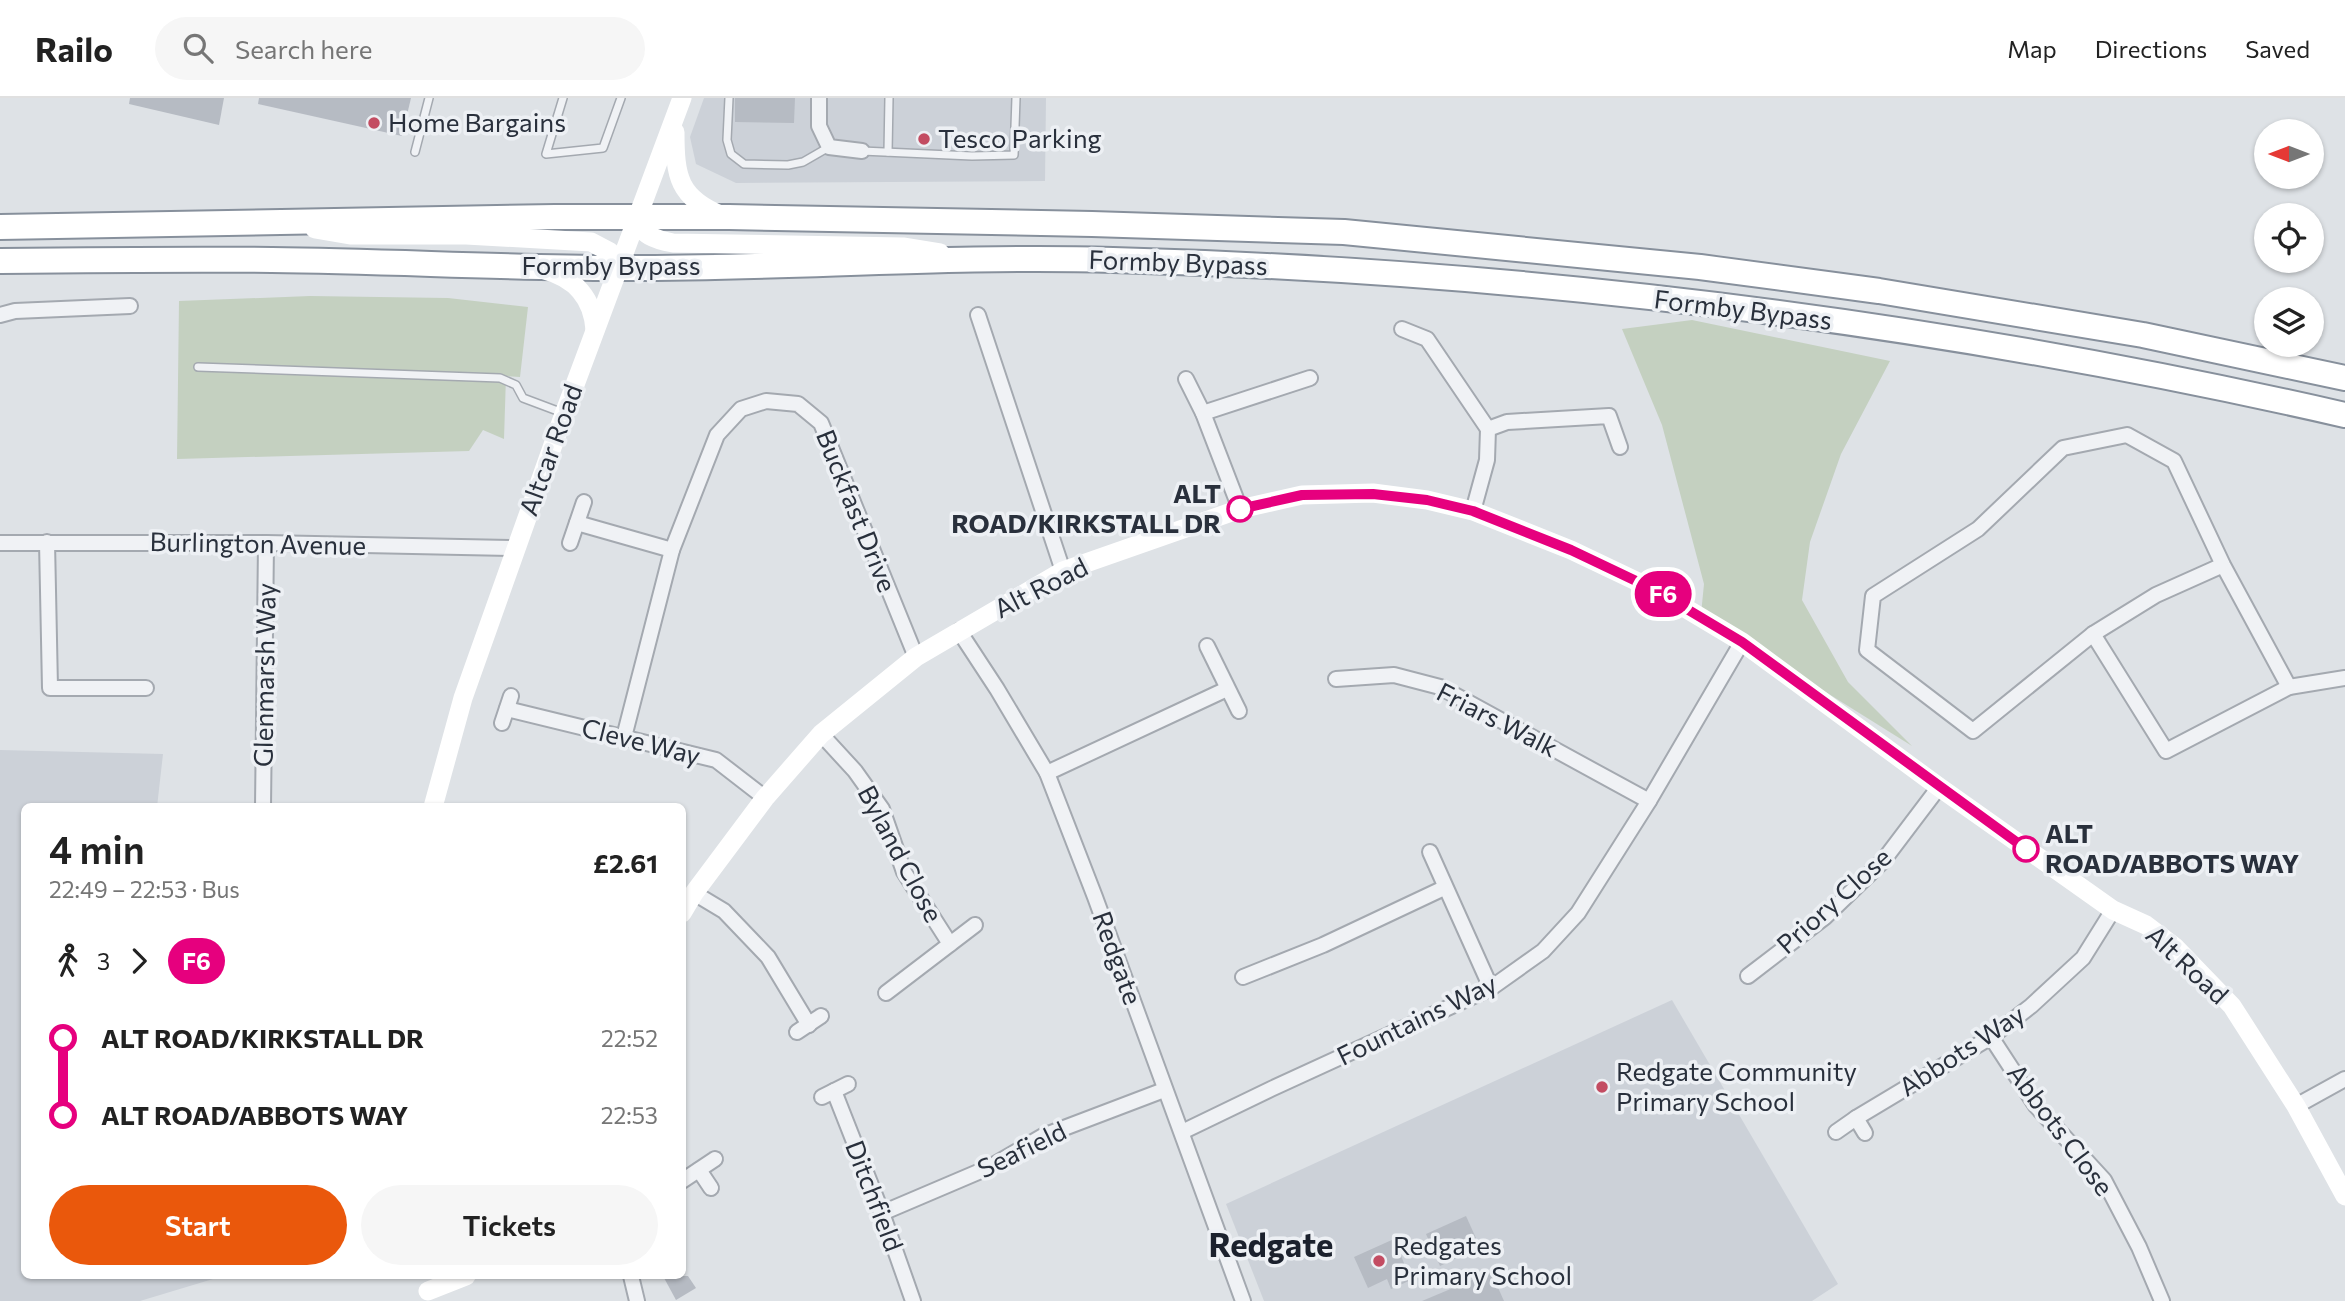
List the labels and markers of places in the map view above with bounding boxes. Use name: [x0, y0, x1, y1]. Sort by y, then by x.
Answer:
place label: Home Bargains: [388, 106, 566, 137]
marker: Home Bargains: [366, 115, 382, 131]
place label: Tesco Parking: [938, 122, 1102, 153]
marker: Tesco Parking: [916, 131, 932, 147]
place label: ALT ROAD/KIRKSTALL DR: [951, 477, 1221, 538]
marker: ALT ROAD/KIRKSTALL DR: [1227, 496, 1253, 522]
place label: ALT ROAD/ABBOTS WAY: [2045, 817, 2299, 878]
marker: ALT ROAD/ABBOTS WAY: [2013, 836, 2039, 862]
place label: Redgate Community Primary School: [1616, 1055, 1857, 1116]
marker: Redgate Community Primary School: [1594, 1079, 1610, 1095]
place label: Redgates Primary School: [1393, 1229, 1572, 1290]
marker: Redgates Primary School: [1371, 1253, 1387, 1269]

